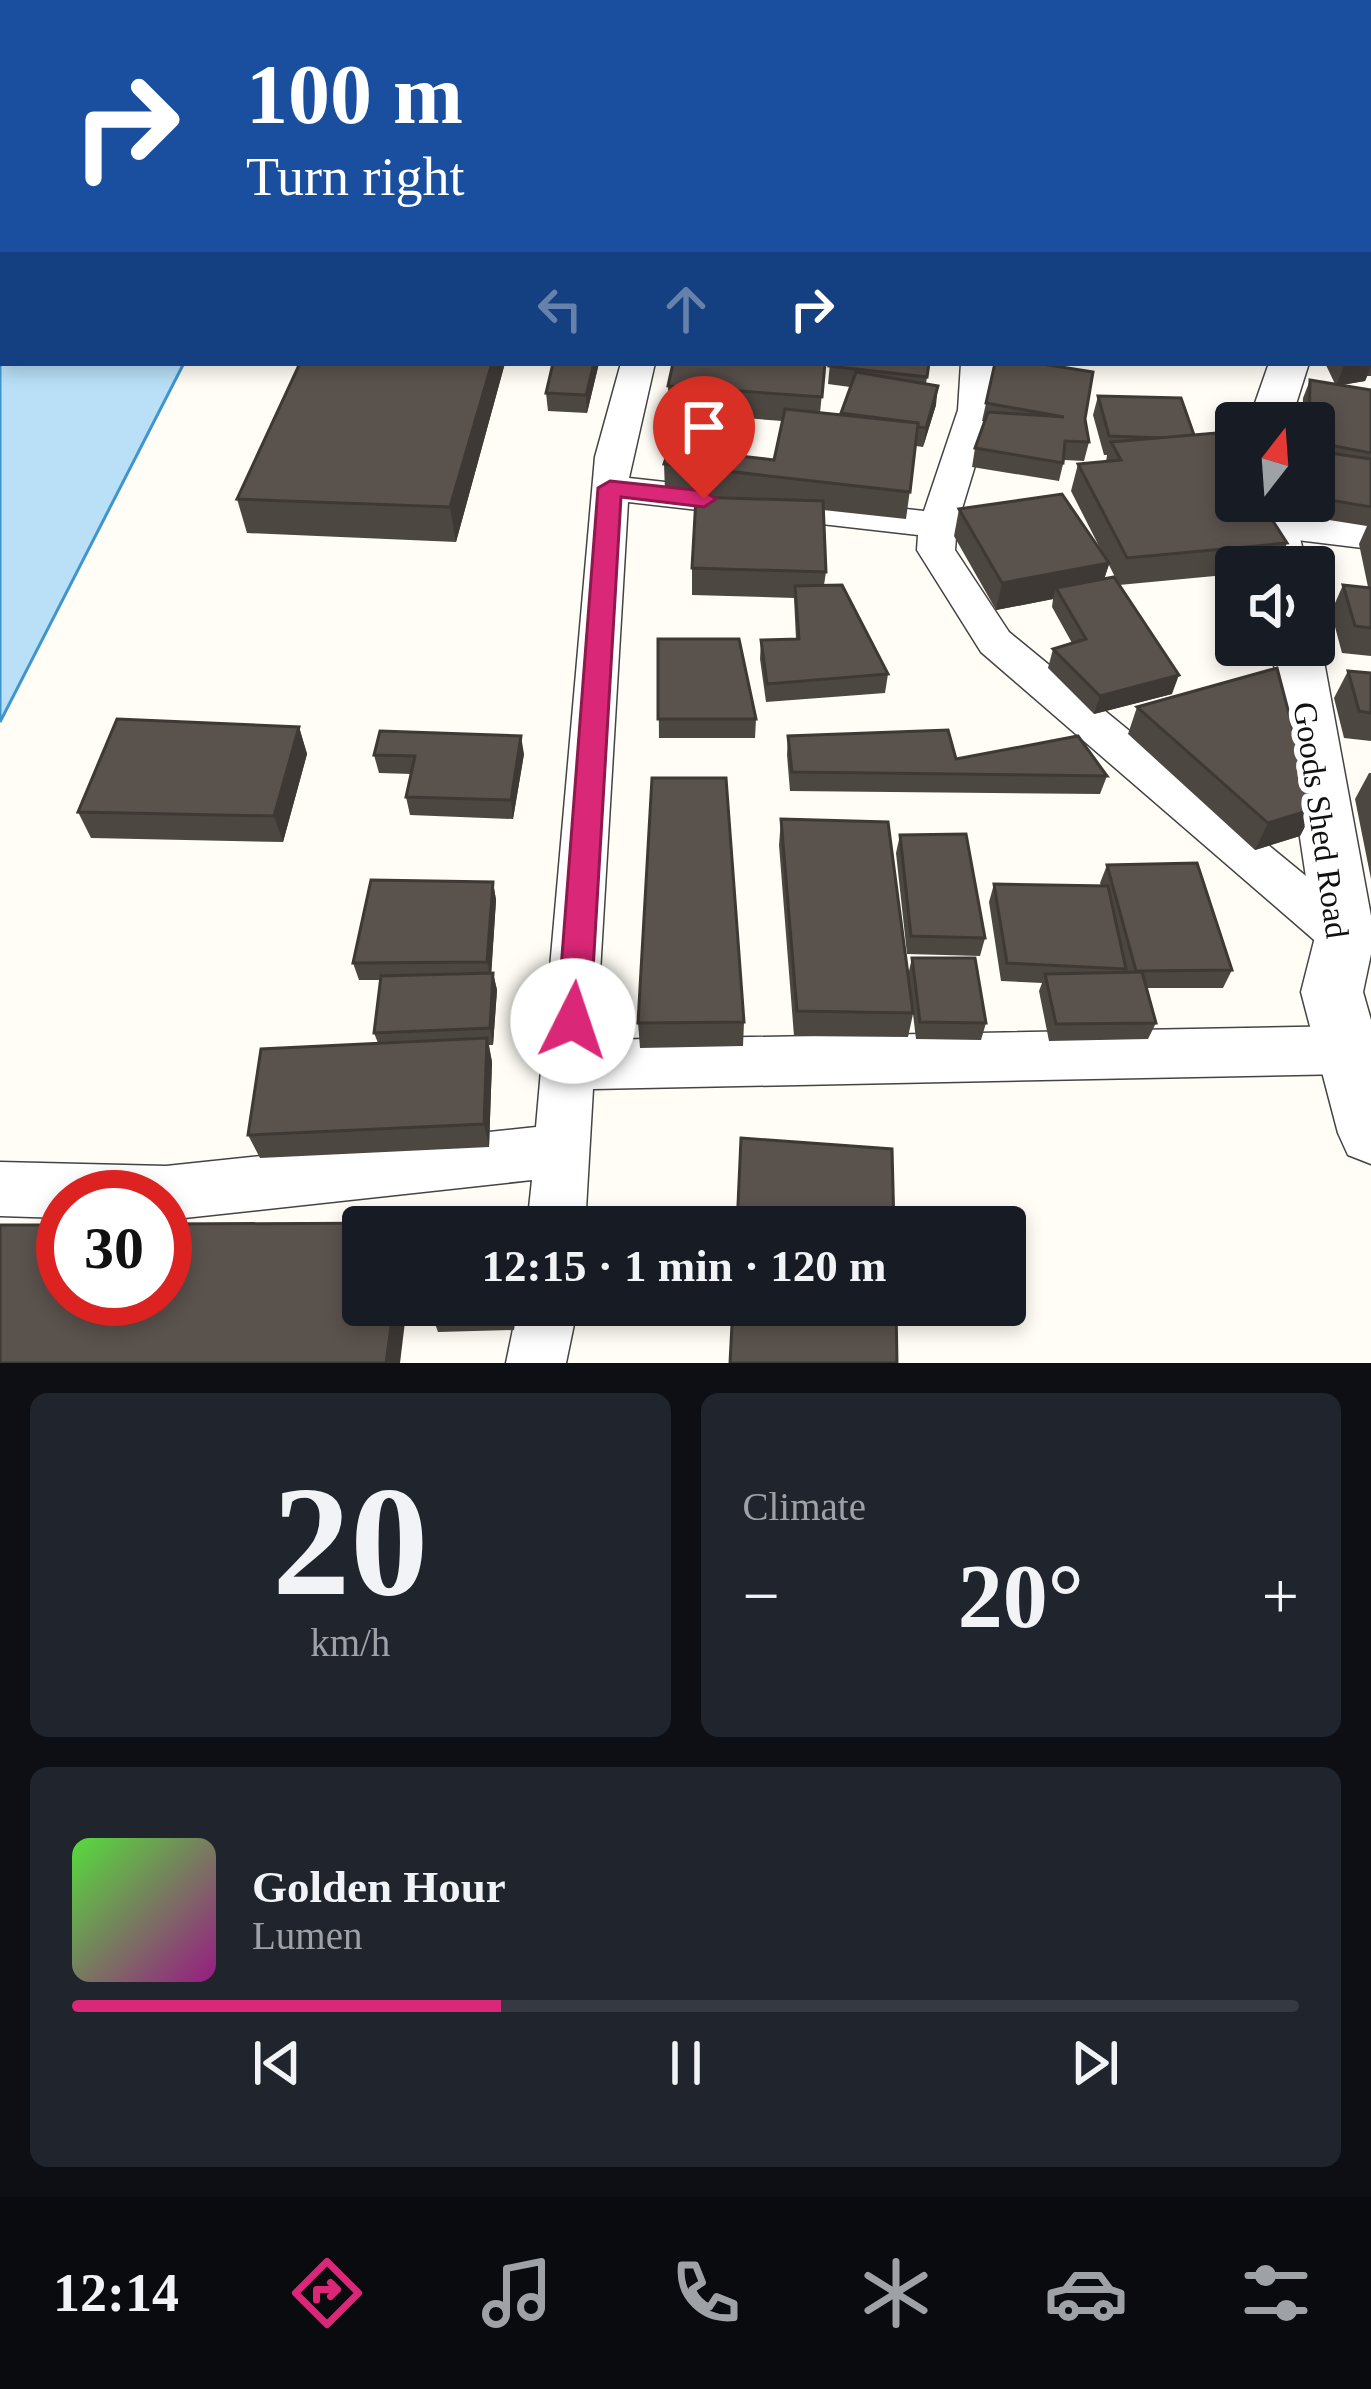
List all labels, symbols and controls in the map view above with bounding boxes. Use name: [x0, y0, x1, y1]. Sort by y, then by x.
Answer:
icon: right: [48, 48, 204, 204]
text: 100 m: [246, 48, 463, 141]
text: Turn right: [246, 147, 465, 207]
icon: left: [527, 276, 593, 342]
icon: ahead: [653, 276, 719, 342]
icon: right: [779, 276, 845, 342]
pin: [653, 376, 755, 499]
icon: arrive: [671, 394, 737, 460]
north arrow: [1215, 402, 1335, 522]
map controls: [1215, 402, 1335, 666]
button: sound: [1215, 546, 1335, 666]
street label: Goods Shed Road: [1287, 700, 1355, 941]
position arrow: [510, 958, 636, 1084]
speed limit sign: 30: [36, 1170, 192, 1326]
text: 12:15 · 1 min · 120 m: [482, 1241, 887, 1291]
text: 20: [272, 1455, 428, 1628]
text: Climate: [743, 1485, 866, 1528]
text: 20°: [958, 1547, 1084, 1646]
text: −: [743, 1559, 780, 1632]
text: +: [1262, 1559, 1299, 1632]
text: km/h: [310, 1621, 390, 1664]
text: Golden Hour: [252, 1862, 506, 1912]
text: Lumen: [252, 1914, 362, 1957]
icon: previous: [244, 2030, 310, 2096]
icon: pause: [653, 2030, 719, 2096]
icon: next: [1062, 2030, 1128, 2096]
icon: directions: [285, 2251, 369, 2335]
icon: music: [475, 2251, 559, 2335]
icon: phone: [664, 2251, 748, 2335]
icon: climate: [854, 2251, 938, 2335]
icon: car: [1044, 2251, 1128, 2335]
icon: filters: [1234, 2251, 1318, 2335]
text: 12:14: [53, 2263, 179, 2323]

